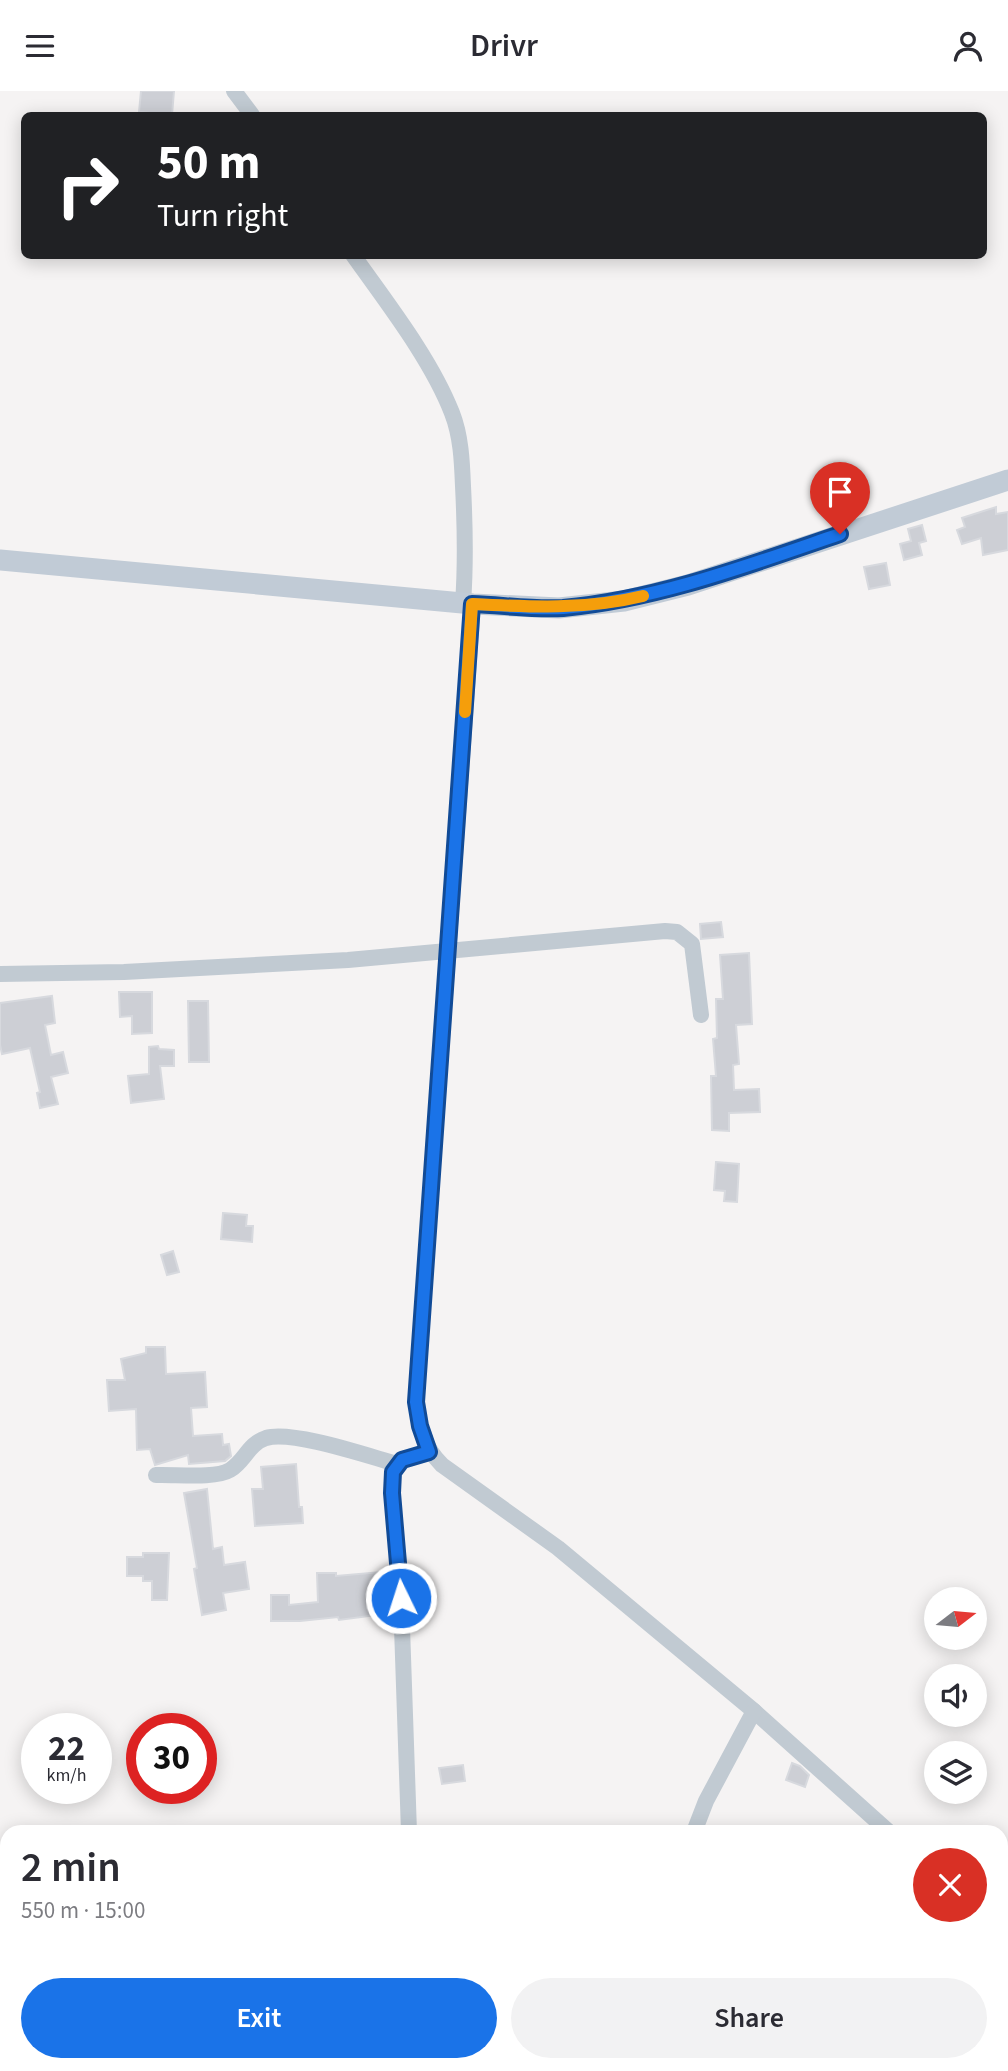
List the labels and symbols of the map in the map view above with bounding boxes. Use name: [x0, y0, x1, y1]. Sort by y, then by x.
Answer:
pin: [810, 462, 870, 534]
position arrow: [364, 1561, 438, 1635]
north arrow: [924, 1587, 987, 1650]
speed limit sign: 30: [126, 1713, 217, 1804]

